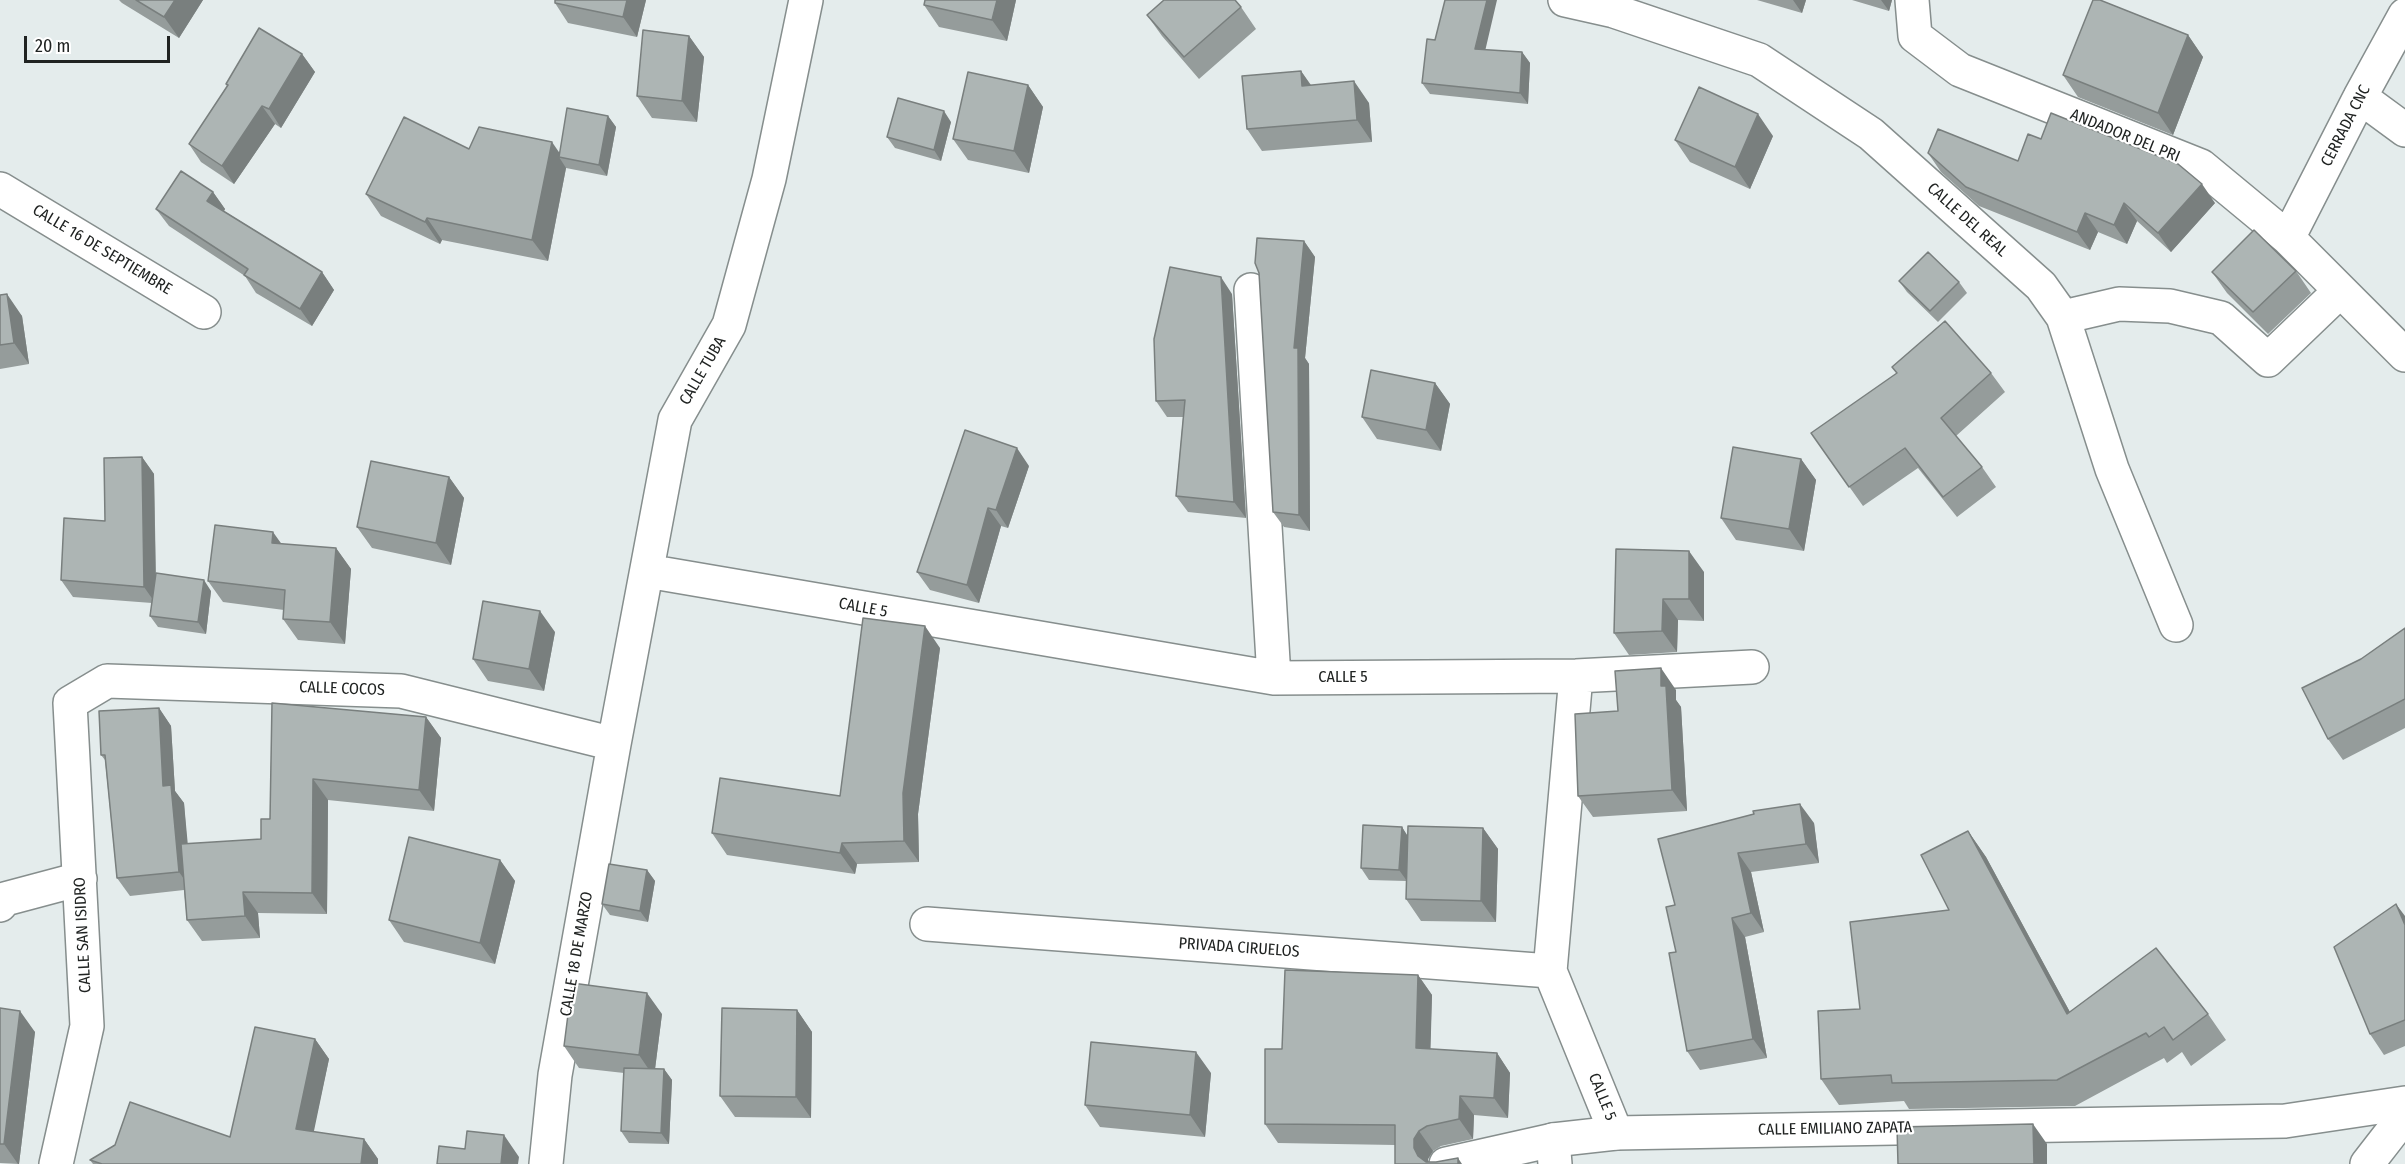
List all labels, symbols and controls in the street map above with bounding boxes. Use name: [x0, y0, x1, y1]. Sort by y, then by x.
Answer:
scale bar: [27, 24, 172, 62]
text: 20 m: [35, 35, 70, 57]
street label: CERRADA CNC: [2317, 82, 2375, 170]
street label: ANDADOR DEL PRI: [2067, 105, 2183, 167]
street label: CALLE DEL REAL: [1923, 179, 2011, 261]
street label: CALLE 16 DE SEPTIEMBRE: [29, 201, 175, 299]
street label: CALLE TUBA: [676, 333, 730, 409]
street label: CALLE 5: [837, 594, 889, 622]
street label: CALLE 5: [1318, 668, 1368, 688]
street label: CALLE COCOS: [299, 678, 385, 700]
street label: CALLE SAN ISIDRO: [70, 877, 96, 993]
street label: CALLE 18 DE MARZO: [557, 890, 597, 1018]
street label: PRIVADA CIRUELOS: [1178, 934, 1300, 962]
street label: CALLE 5: [1584, 1071, 1620, 1123]
street label: CALLE EMILIANO ZAPATA: [1758, 1118, 1912, 1140]

